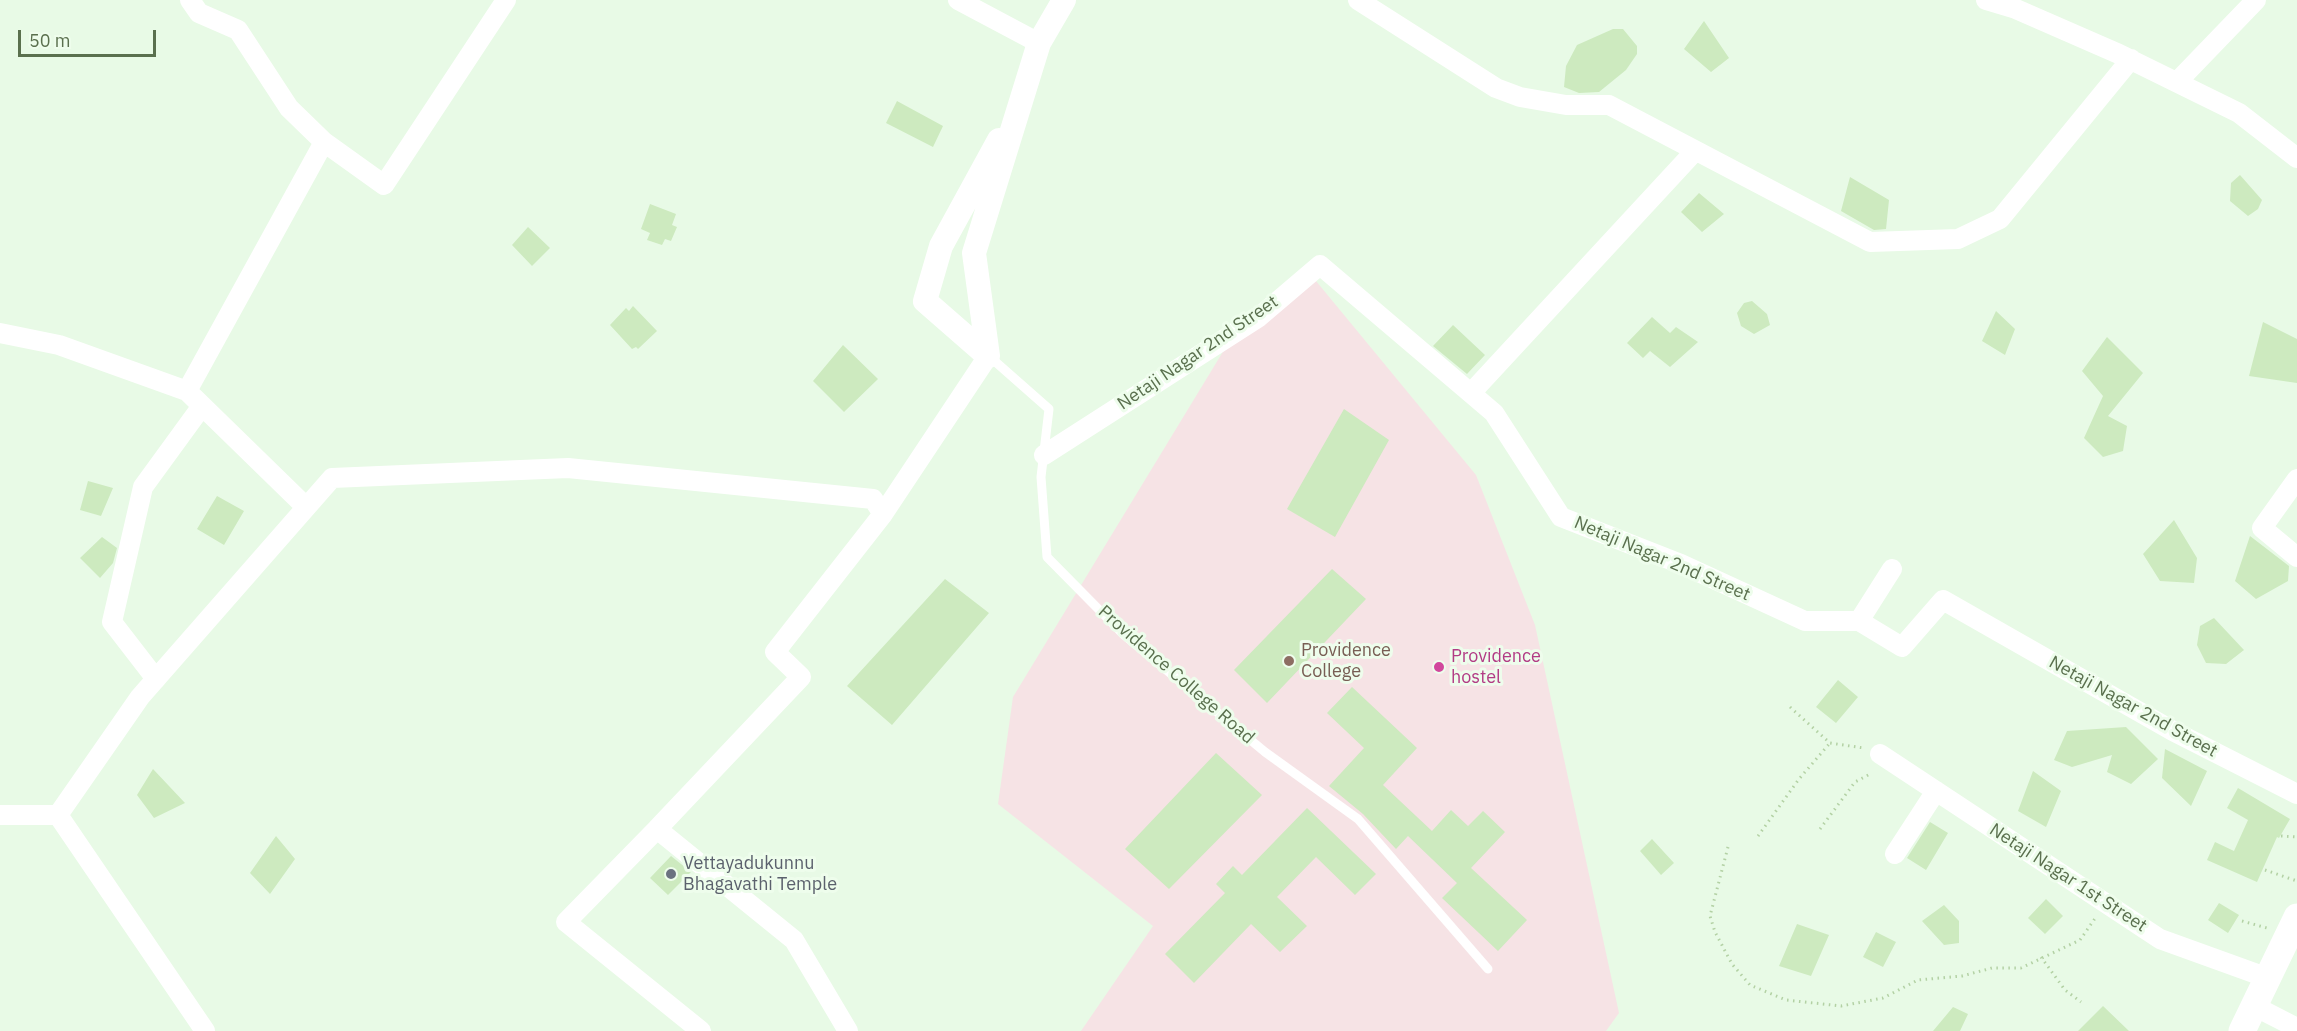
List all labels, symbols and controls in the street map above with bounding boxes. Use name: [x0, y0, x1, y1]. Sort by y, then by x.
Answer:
scale bar: [21, 18, 159, 56]
text: 50 m: [29, 29, 71, 52]
street label: Netaji Nagar 2nd Street: [1114, 291, 1282, 415]
street label: Netaji Nagar 2nd Street: [1571, 512, 1753, 606]
street label: Providence College Road: [1093, 601, 1259, 749]
place label: Providence College: [1301, 640, 1391, 682]
place label: Providence hostel: [1451, 646, 1541, 688]
street label: Netaji Nagar 2nd Street: [2045, 652, 2221, 762]
marker: Providence College: [1282, 654, 1296, 668]
marker: Providence hostel: [1432, 660, 1446, 674]
street label: Netaji Nagar 1st Street: [1985, 819, 2151, 937]
place label: Vettayadukunnu Bhagavathi Temple: [683, 853, 837, 896]
marker: Vettayadukunnu Bhagavathi Temple: [664, 867, 678, 881]

